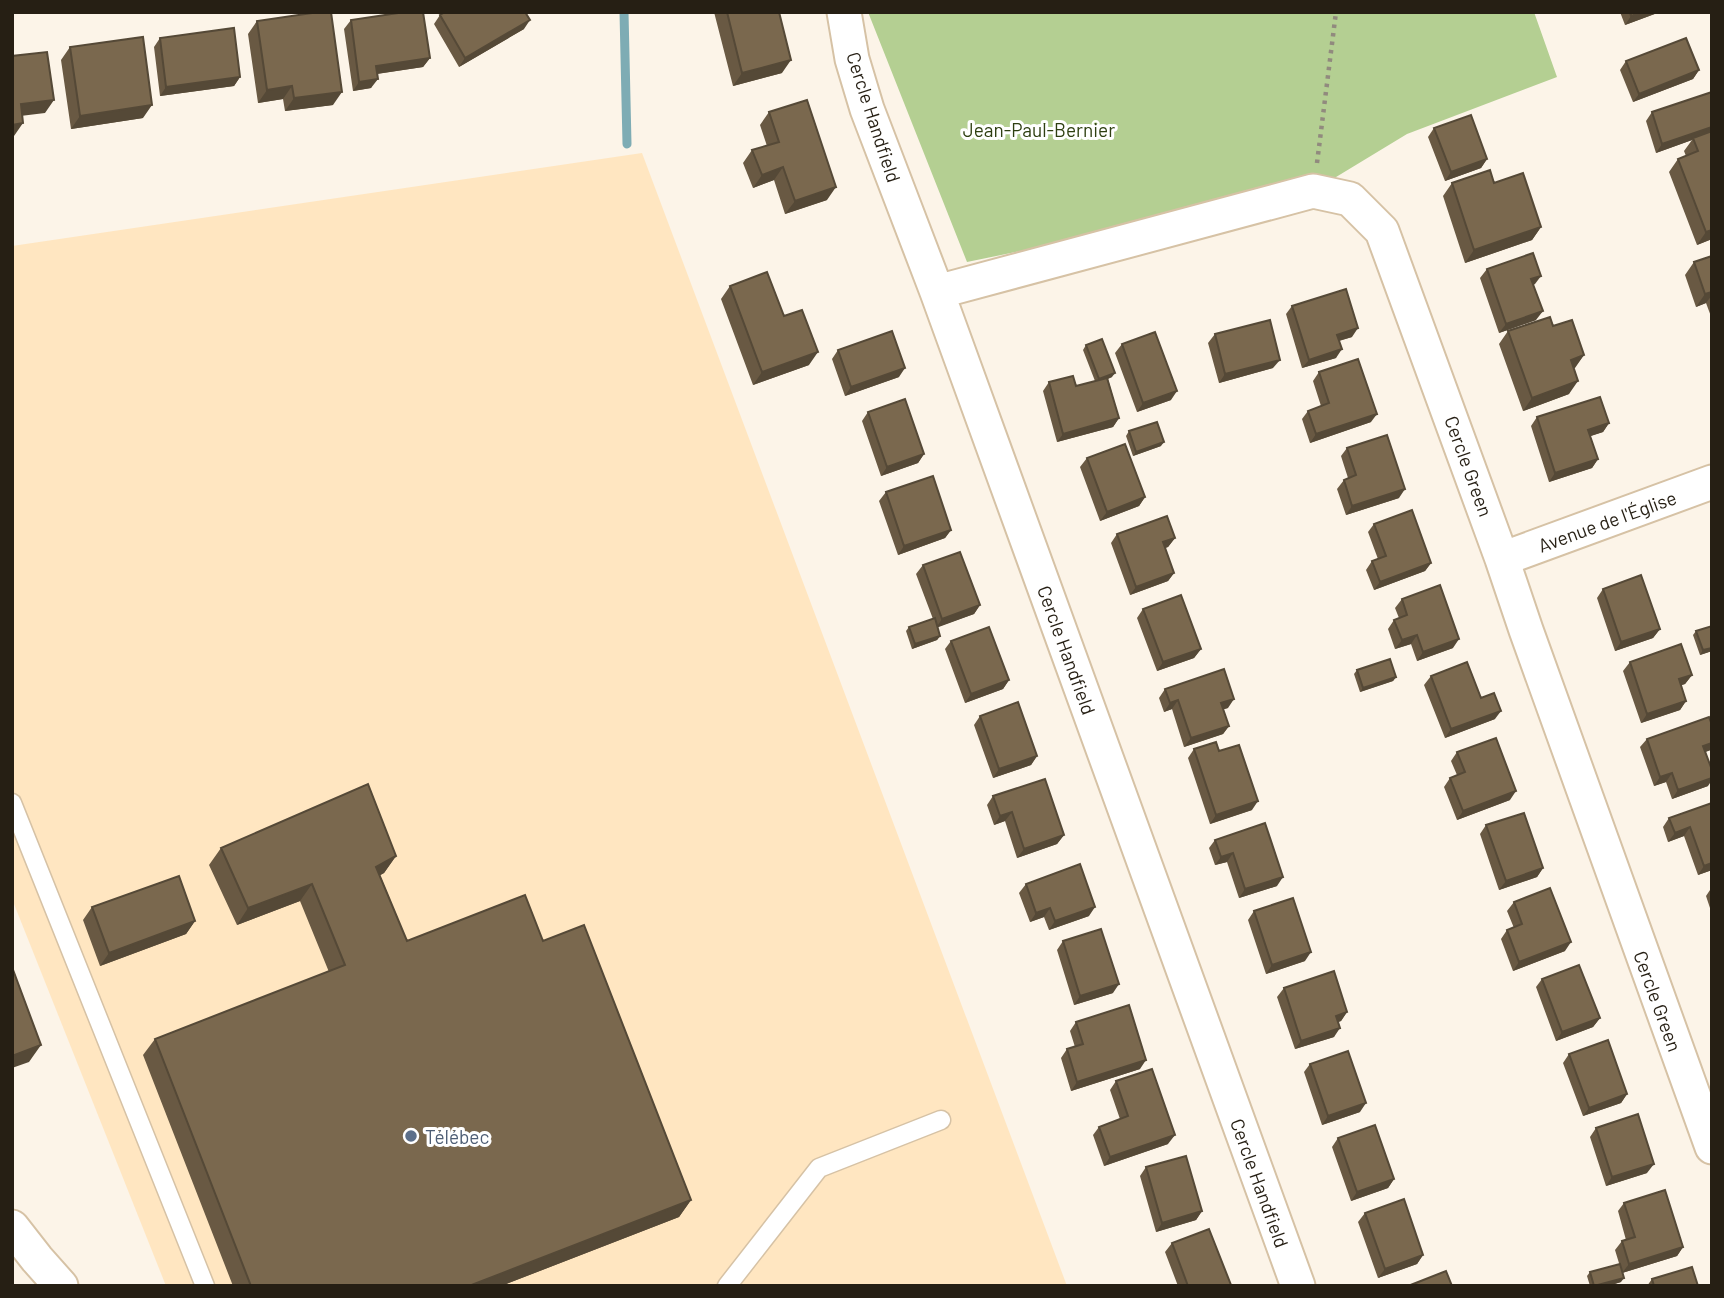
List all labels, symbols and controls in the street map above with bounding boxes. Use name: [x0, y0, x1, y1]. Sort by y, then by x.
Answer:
street label: Cercle Handfield: [842, 49, 906, 185]
park label: Jean-Paul-Bernier: [963, 118, 1115, 141]
street label: Cercle Green: [1440, 412, 1498, 520]
street label: Avenue de l'Église: [1535, 485, 1679, 557]
street label: Cercle Handfield: [1033, 582, 1101, 718]
street label: Cercle Green: [1629, 947, 1687, 1055]
street label: Cercle Handfield: [1226, 1115, 1294, 1251]
place label: Télébec: [425, 1125, 489, 1148]
marker: Télébec: [403, 1128, 419, 1144]

